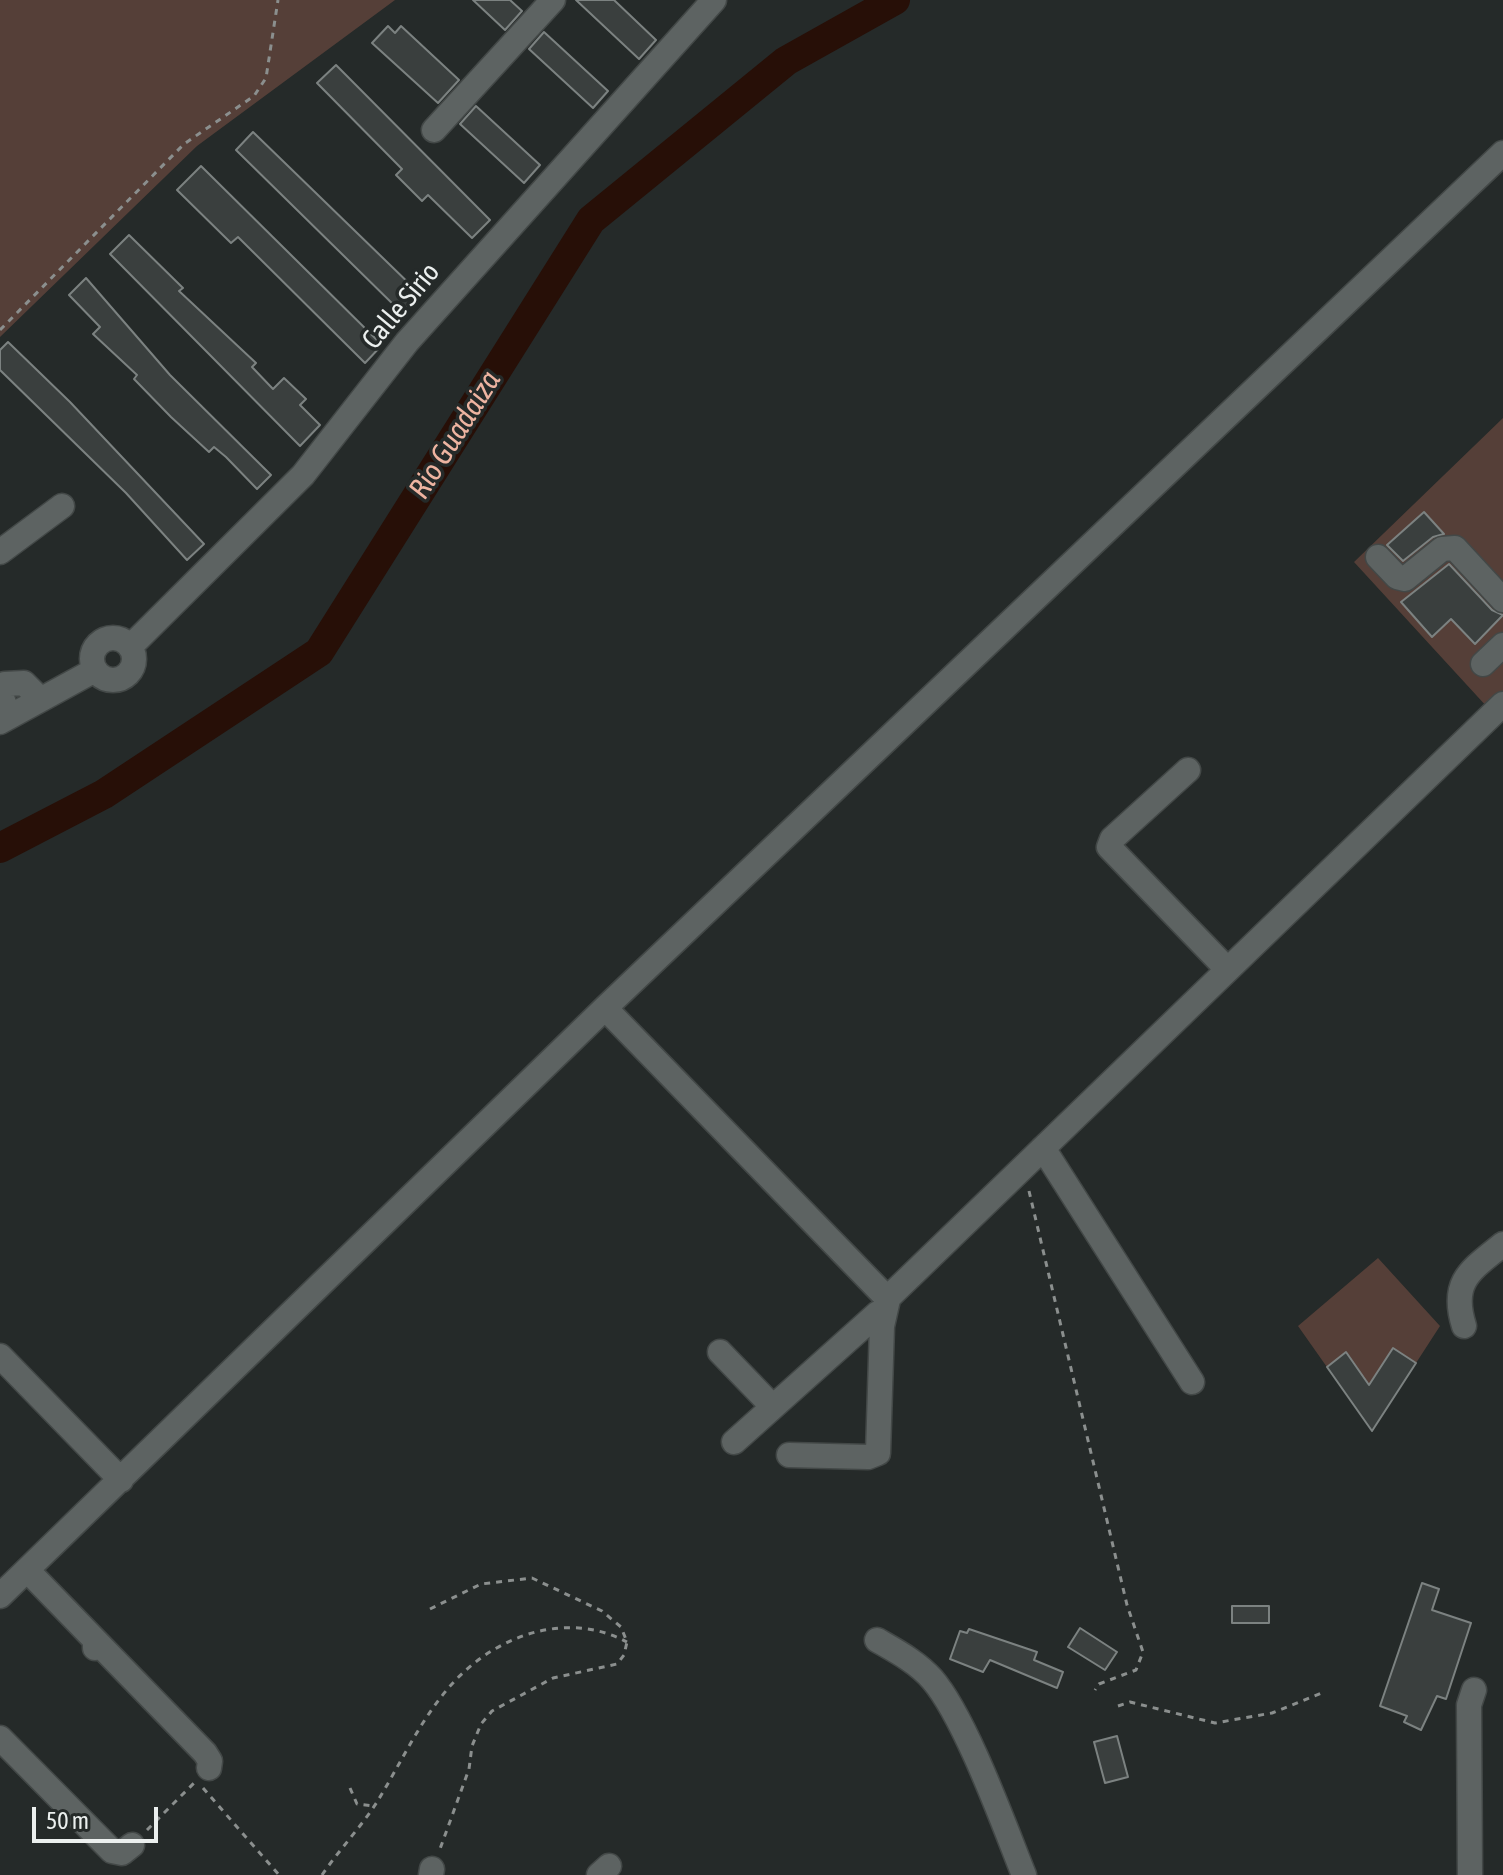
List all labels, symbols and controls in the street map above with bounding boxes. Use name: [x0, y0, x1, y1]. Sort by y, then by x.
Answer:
street label: Calle Sirio: [355, 256, 447, 356]
water label: Rio Guadaiza: [402, 364, 508, 506]
scale bar: [36, 1791, 162, 1841]
text: 50 m: [46, 1807, 89, 1834]

